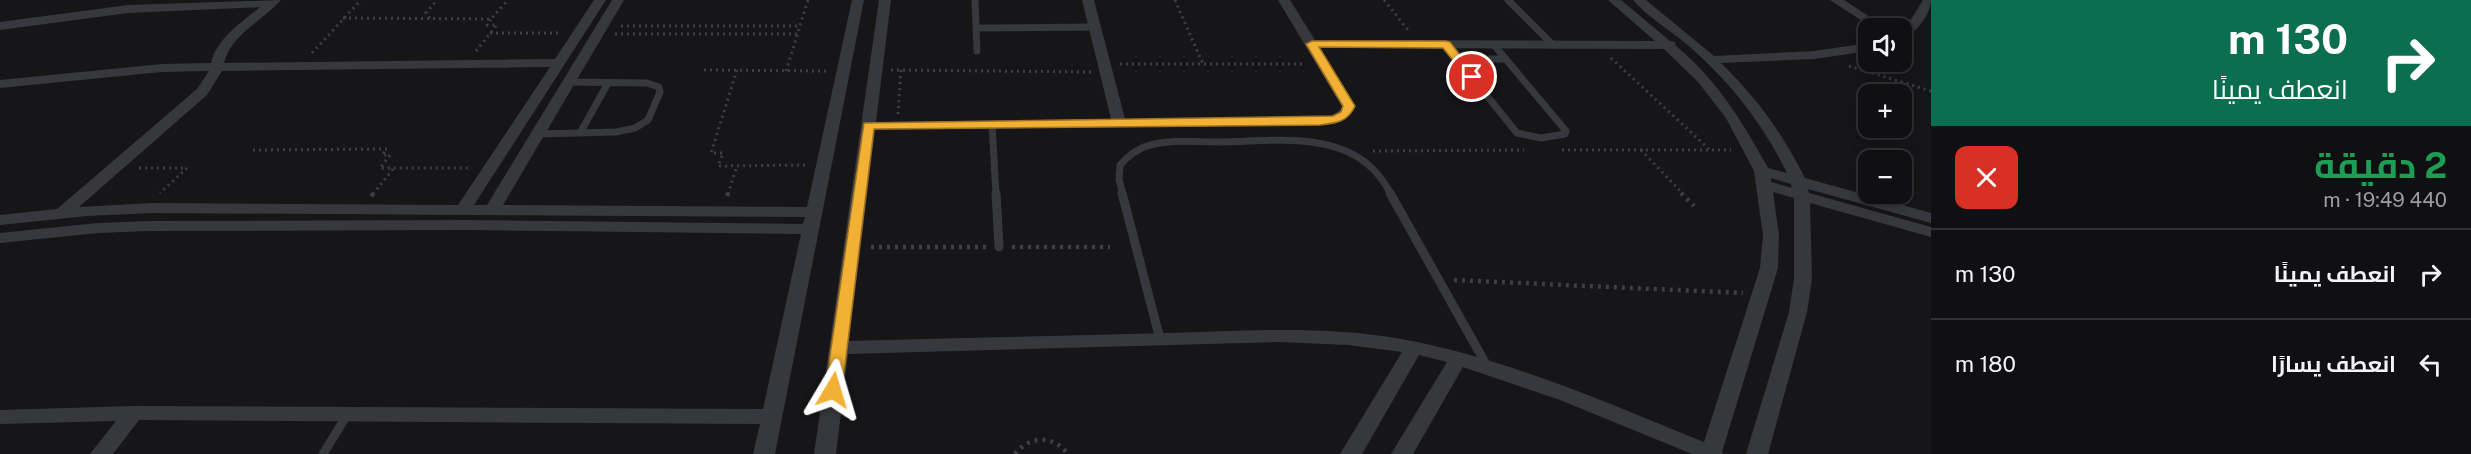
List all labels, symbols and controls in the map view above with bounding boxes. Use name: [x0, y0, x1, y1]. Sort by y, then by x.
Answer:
text: 130 m: [2228, 14, 2348, 63]
map controls: [1858, 18, 1912, 204]
button: sound: [1858, 18, 1912, 72]
icon: right: [2369, 24, 2447, 102]
pin: [1446, 51, 1497, 102]
icon: arrive: [1455, 60, 1488, 93]
text: انعطف يمينًا: [2212, 73, 2348, 105]
button: +: [1858, 84, 1912, 138]
text: 2 دقيقة: [2314, 144, 2447, 186]
button: close: [1955, 146, 2018, 209]
button: −: [1858, 150, 1912, 204]
text: 440 m · 19:49: [2323, 188, 2447, 212]
icon: right: [2414, 258, 2447, 291]
text: 130 m: [1955, 261, 2016, 287]
text: انعطف يمينًا: [2274, 261, 2396, 287]
icon: left: [2414, 348, 2447, 381]
text: 180 m: [1955, 351, 2016, 377]
text: انعطف يسارًا: [2271, 351, 2396, 377]
position arrow: [801, 358, 865, 422]

